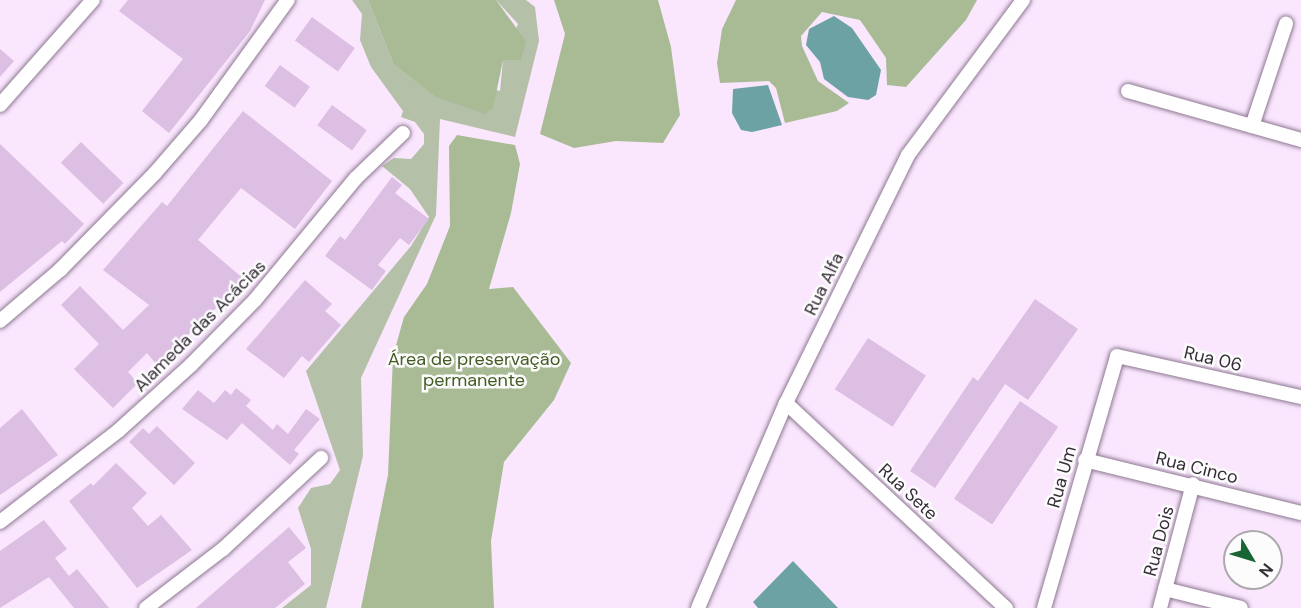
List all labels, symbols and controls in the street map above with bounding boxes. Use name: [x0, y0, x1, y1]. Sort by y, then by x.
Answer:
street label: Rua Alfa: [800, 249, 848, 319]
street label: Alameda das Acácias: [130, 256, 270, 396]
street label: Rua 06: [1182, 342, 1244, 376]
park label: Área de preservação permanente: [388, 349, 560, 392]
street label: Rua Um: [1043, 444, 1081, 510]
street label: Rua Cinco: [1154, 447, 1240, 489]
street label: Rua Sete: [874, 459, 942, 525]
street label: Rua Dois: [1139, 503, 1179, 579]
north arrow: [1223, 530, 1283, 590]
text: N: [1254, 559, 1278, 581]

